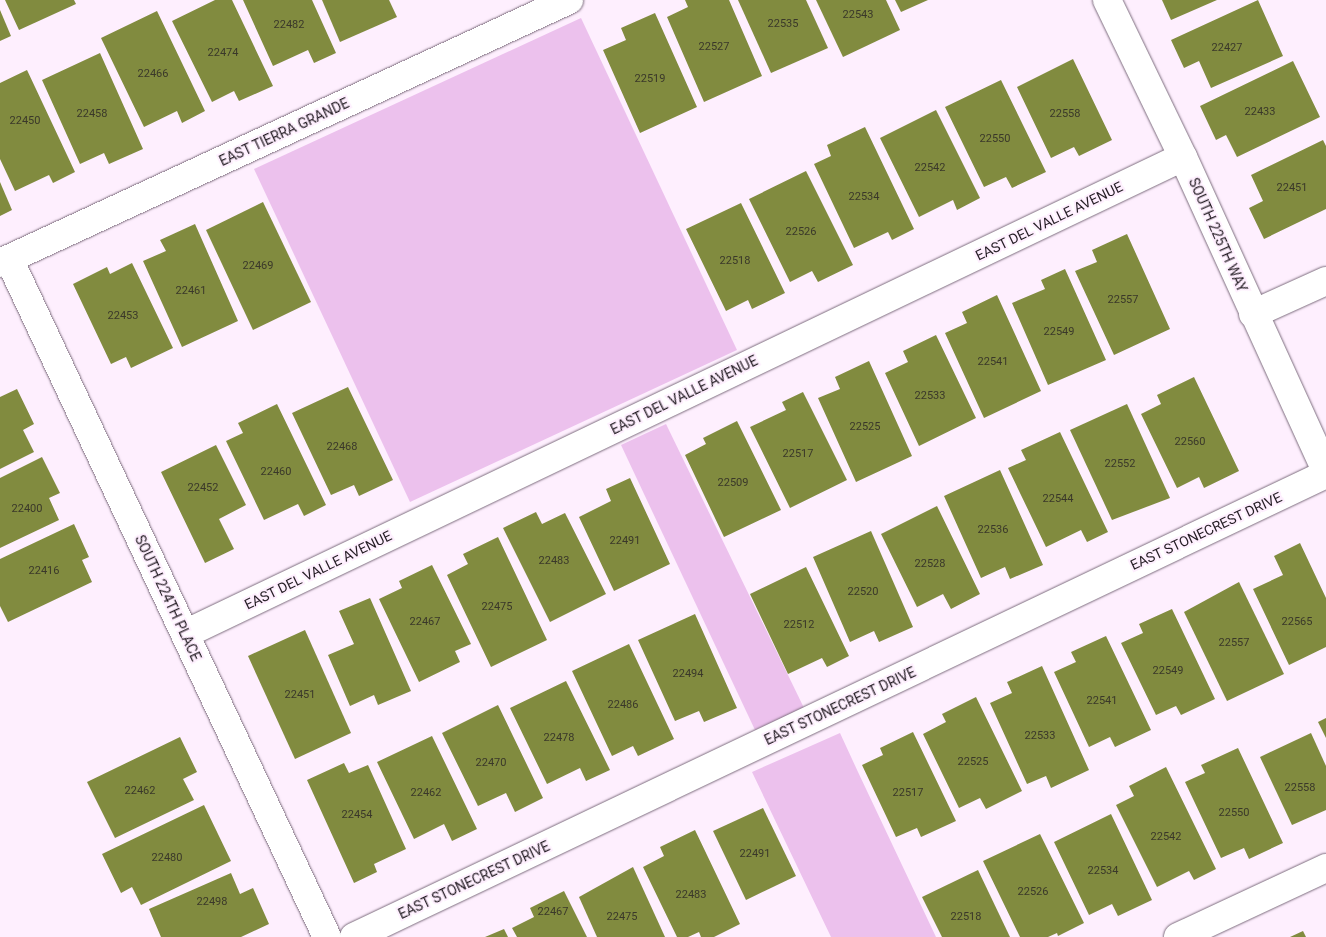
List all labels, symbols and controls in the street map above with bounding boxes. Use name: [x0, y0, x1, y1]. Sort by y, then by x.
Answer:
house number: 22543: [843, 8, 873, 22]
house number: 22535: [768, 17, 798, 31]
house number: 22482: [274, 18, 304, 32]
house number: 22527: [699, 40, 729, 54]
house number: 22427: [1212, 41, 1242, 55]
house number: 22474: [208, 46, 238, 60]
house number: 22466: [138, 67, 168, 81]
house number: 22519: [635, 72, 665, 86]
street label: EAST TIERRA GRANDE: [216, 94, 352, 170]
house number: 22433: [1245, 105, 1275, 119]
house number: 22458: [77, 107, 107, 121]
house number: 22558: [1050, 107, 1080, 121]
house number: 22450: [10, 114, 40, 128]
house number: 22550: [980, 132, 1010, 146]
house number: 22542: [915, 161, 945, 175]
street label: SOUTH 225TH WAY: [1185, 175, 1251, 295]
street label: EAST DEL VALLE AVENUE: [973, 178, 1125, 264]
house number: 22451: [1277, 181, 1307, 195]
house number: 22534: [849, 190, 879, 204]
house number: 22526: [786, 225, 816, 239]
house number: 22518: [720, 254, 750, 268]
house number: 22469: [243, 259, 273, 273]
house number: 22461: [176, 284, 206, 298]
house number: 22557: [1108, 293, 1138, 307]
house number: 22453: [108, 309, 138, 323]
house number: 22549: [1044, 325, 1074, 339]
street label: EAST DEL VALLE AVENUE: [608, 352, 760, 438]
house number: 22541: [978, 355, 1008, 369]
house number: 22533: [915, 389, 945, 403]
house number: 22525: [850, 420, 880, 434]
house number: 22560: [1175, 435, 1205, 449]
house number: 22468: [327, 440, 357, 454]
house number: 22517: [783, 447, 813, 461]
house number: 22552: [1105, 457, 1135, 471]
house number: 22460: [261, 465, 291, 479]
house number: 22509: [718, 476, 748, 490]
house number: 22452: [188, 481, 218, 495]
street label: EAST STONECREST DRIVE: [1127, 488, 1285, 574]
house number: 22544: [1043, 492, 1073, 506]
house number: 22400: [12, 502, 42, 516]
house number: 22536: [978, 523, 1008, 537]
street label: EAST DEL VALLE AVENUE: [242, 527, 394, 613]
street label: SOUTH 224TH PLACE: [131, 532, 205, 664]
house number: 22491: [610, 534, 640, 548]
house number: 22483: [539, 554, 569, 568]
house number: 22528: [915, 557, 945, 571]
house number: 22416: [29, 564, 59, 578]
house number: 22520: [848, 585, 878, 599]
house number: 22475: [482, 600, 512, 614]
house number: 22467: [410, 615, 440, 629]
house number: 22565: [1282, 615, 1312, 629]
house number: 22512: [784, 618, 814, 632]
house number: 22557: [1219, 636, 1249, 650]
street label: EAST STONECREST DRIVE: [761, 663, 919, 749]
house number: 22549: [1153, 664, 1183, 678]
house number: 22494: [673, 667, 703, 681]
house number: 22451: [285, 688, 315, 702]
house number: 22541: [1087, 694, 1117, 708]
house number: 22486: [608, 698, 638, 712]
house number: 22533: [1025, 729, 1055, 743]
house number: 22478: [544, 731, 574, 745]
house number: 22525: [958, 755, 988, 769]
house number: 22470: [476, 756, 506, 770]
house number: 22558: [1285, 781, 1315, 795]
house number: 22462: [125, 784, 155, 798]
house number: 22462: [411, 786, 441, 800]
house number: 22517: [893, 786, 923, 800]
house number: 22550: [1219, 806, 1249, 820]
house number: 22454: [342, 808, 372, 822]
house number: 22542: [1151, 830, 1181, 844]
street label: EAST STONECREST DRIVE: [395, 837, 553, 923]
house number: 22491: [740, 847, 770, 861]
house number: 22480: [152, 851, 182, 865]
house number: 22534: [1088, 864, 1118, 878]
house number: 22526: [1018, 885, 1048, 899]
house number: 22483: [676, 888, 706, 902]
house number: 22498: [197, 895, 227, 909]
house number: 22467: [538, 905, 568, 919]
house number: 22475: [607, 910, 637, 924]
house number: 22518: [951, 910, 981, 924]

